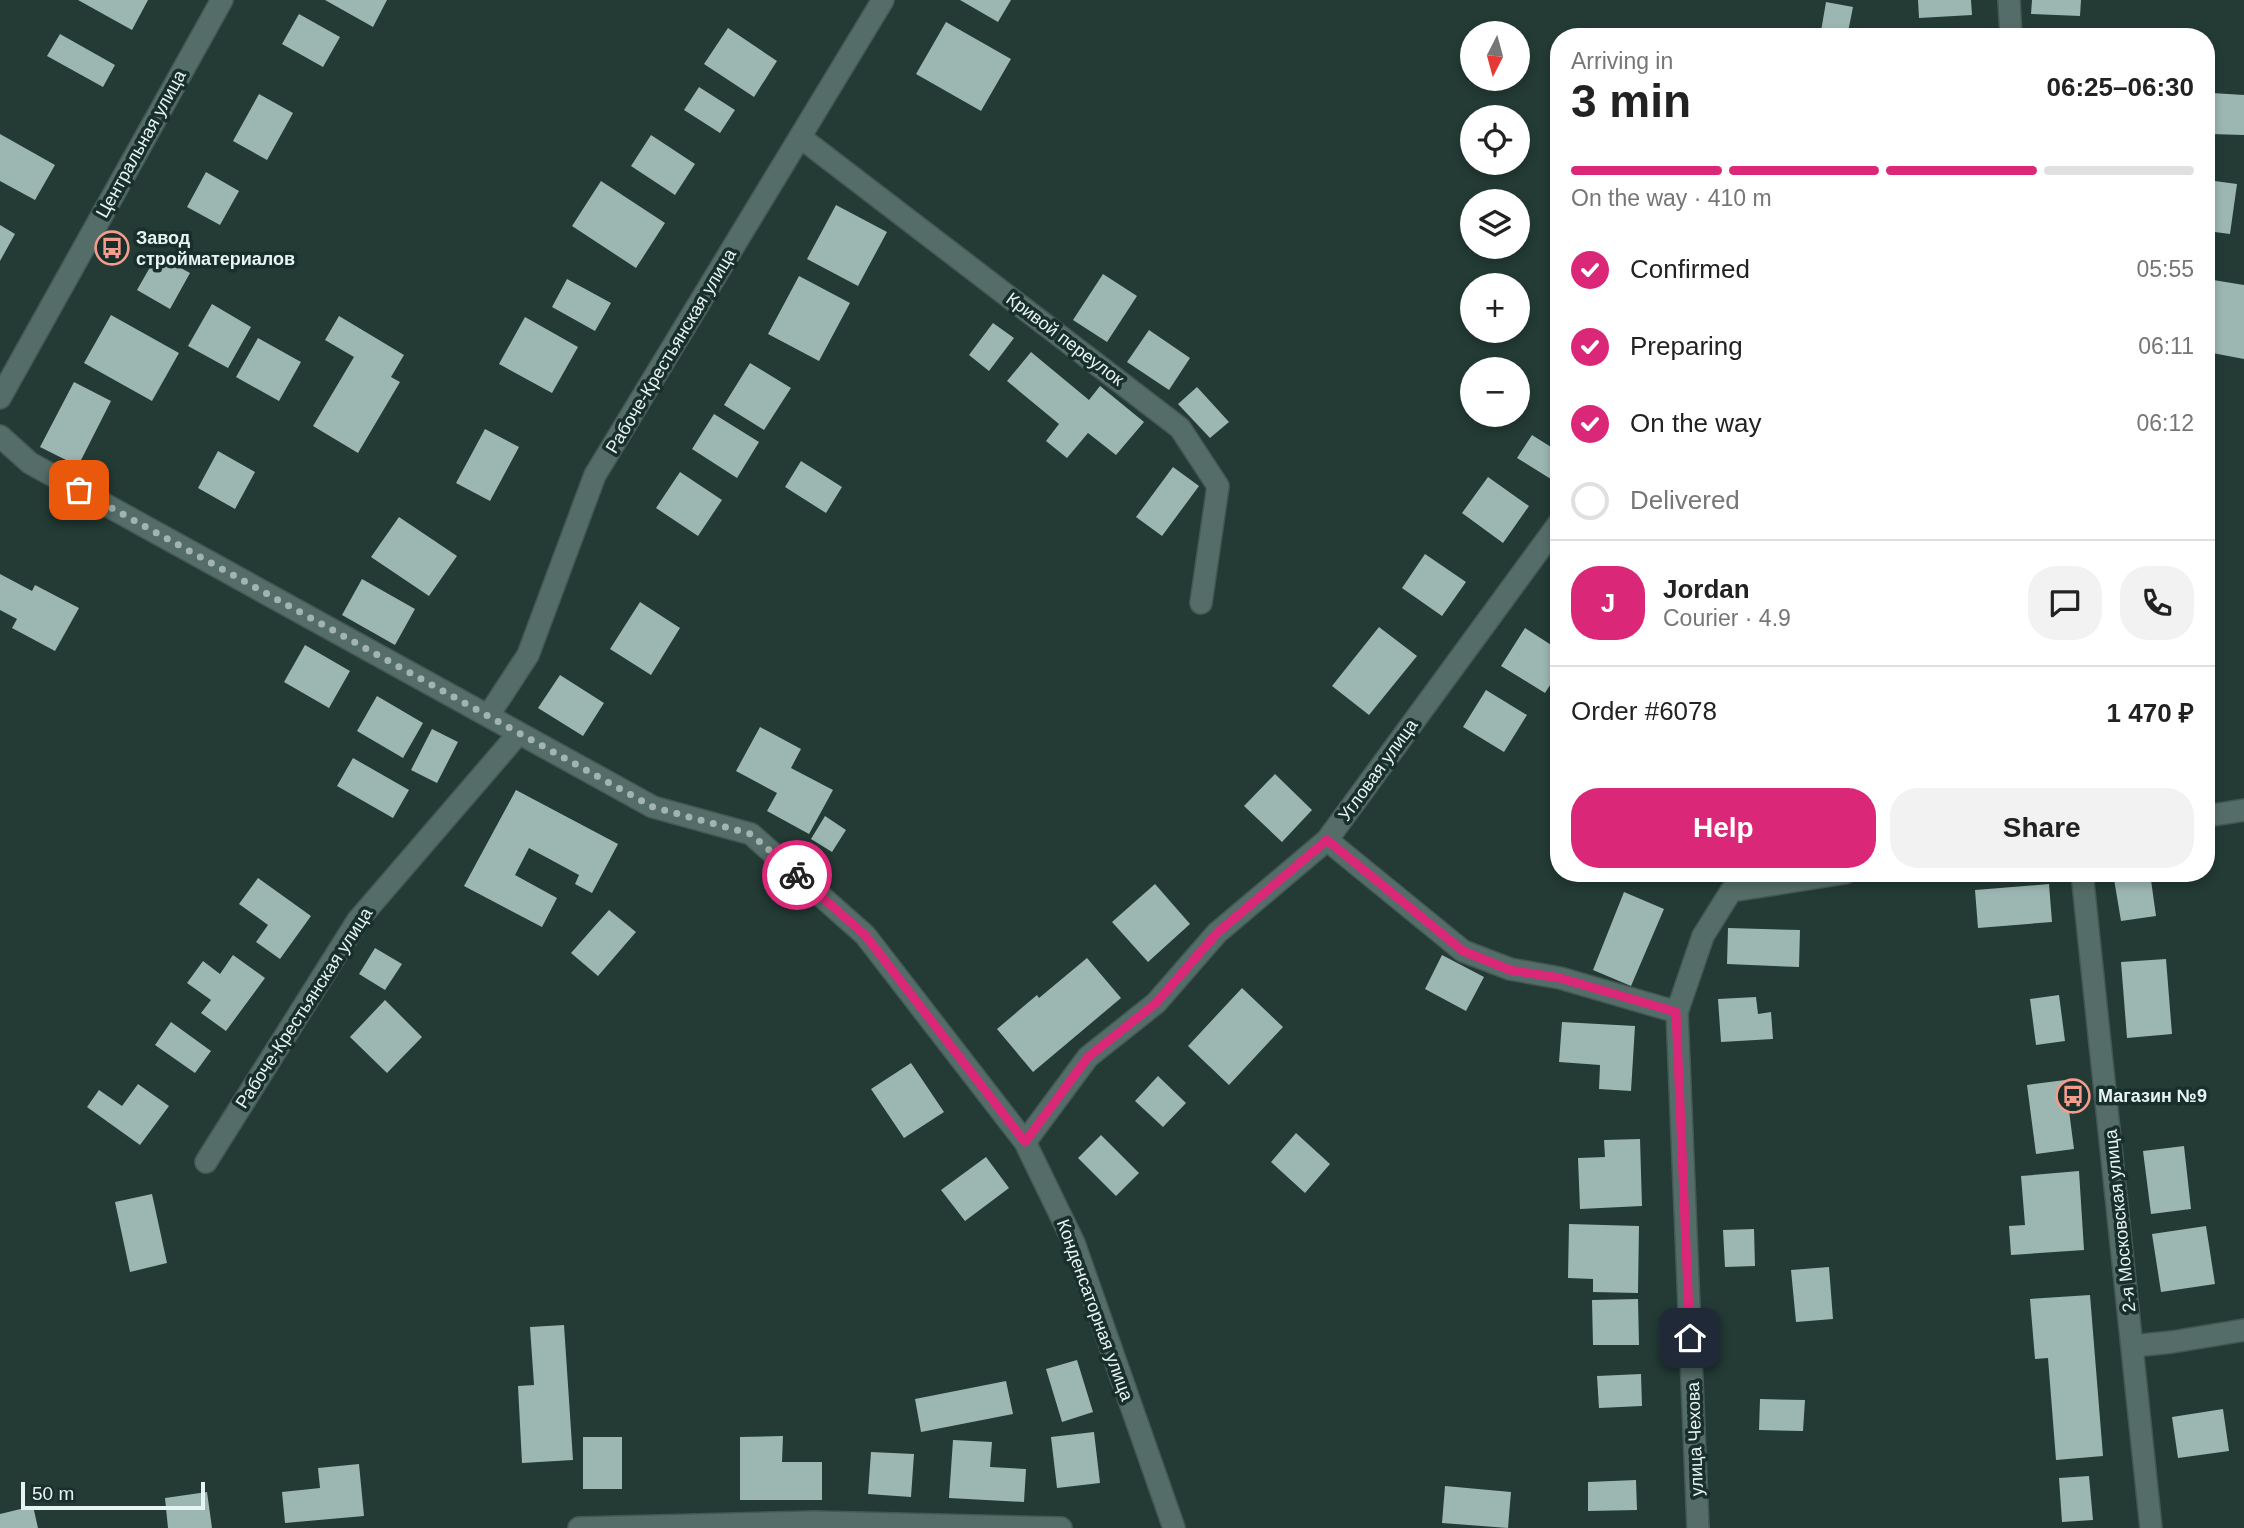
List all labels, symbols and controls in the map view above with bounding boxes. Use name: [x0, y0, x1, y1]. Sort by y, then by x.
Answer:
north arrow: [1460, 21, 1530, 91]
map controls: [1460, 21, 1530, 427]
text: Arriving in: [1571, 48, 1673, 74]
street label: Центральная улица: [92, 66, 190, 221]
text: 06:25–06:30: [2047, 72, 2194, 102]
text: 3 min: [1571, 75, 1691, 127]
button: locate: [1460, 105, 1530, 175]
text: On the way · 410 m: [1571, 185, 1772, 211]
button: layers: [1460, 189, 1530, 259]
place label: Завод стройматериалов: [136, 228, 295, 269]
bus stop icon: Завод стройматериалов: [93, 229, 131, 267]
street label: Рабоче-Крестьянская улица: [602, 244, 741, 457]
icon: check: [1571, 251, 1609, 289]
text: Confirmed: [1630, 254, 1750, 284]
text: 05:55: [2136, 256, 2194, 282]
button: +: [1460, 273, 1530, 343]
street label: Кривой переулок: [1002, 288, 1128, 390]
icon: check: [1571, 328, 1609, 366]
text: Preparing: [1630, 331, 1743, 361]
text: 06:11: [2138, 333, 2194, 359]
button: −: [1460, 357, 1530, 427]
icon: check: [1571, 405, 1609, 443]
text: On the way: [1630, 408, 1762, 438]
text: 06:12: [2136, 410, 2194, 436]
pin: [49, 460, 109, 520]
icon: bag: [60, 471, 98, 509]
text: Delivered: [1630, 485, 1740, 515]
button: chat: [2028, 566, 2102, 640]
button: phone: [2120, 566, 2194, 640]
text: Jordan: [1663, 574, 1750, 604]
text: J: [1601, 588, 1615, 618]
text: Courier · 4.9: [1663, 605, 1791, 631]
text: Order #6078: [1571, 696, 1717, 726]
text: 1 470 ₽: [2107, 698, 2194, 728]
street label: Угловая улица: [1334, 714, 1422, 825]
button: Help: [1571, 788, 1876, 868]
button: Share: [1890, 788, 2194, 868]
courier: [762, 840, 832, 910]
icon: bike: [778, 856, 816, 894]
street label: Рабоче-Крестьянская улица: [232, 903, 377, 1112]
bus stop icon: Магазин №9: [2054, 1077, 2092, 1115]
place label: Магазин №9: [2098, 1086, 2207, 1106]
street label: 2-я Московская улица: [2100, 1128, 2140, 1314]
street label: Конденсаторная улица: [1053, 1216, 1138, 1404]
pin: [1660, 1308, 1720, 1368]
icon: home: [1671, 1319, 1709, 1357]
street label: улица Чехова: [1683, 1381, 1707, 1496]
scale bar: [21, 1479, 205, 1511]
text: 50 m: [32, 1483, 74, 1504]

